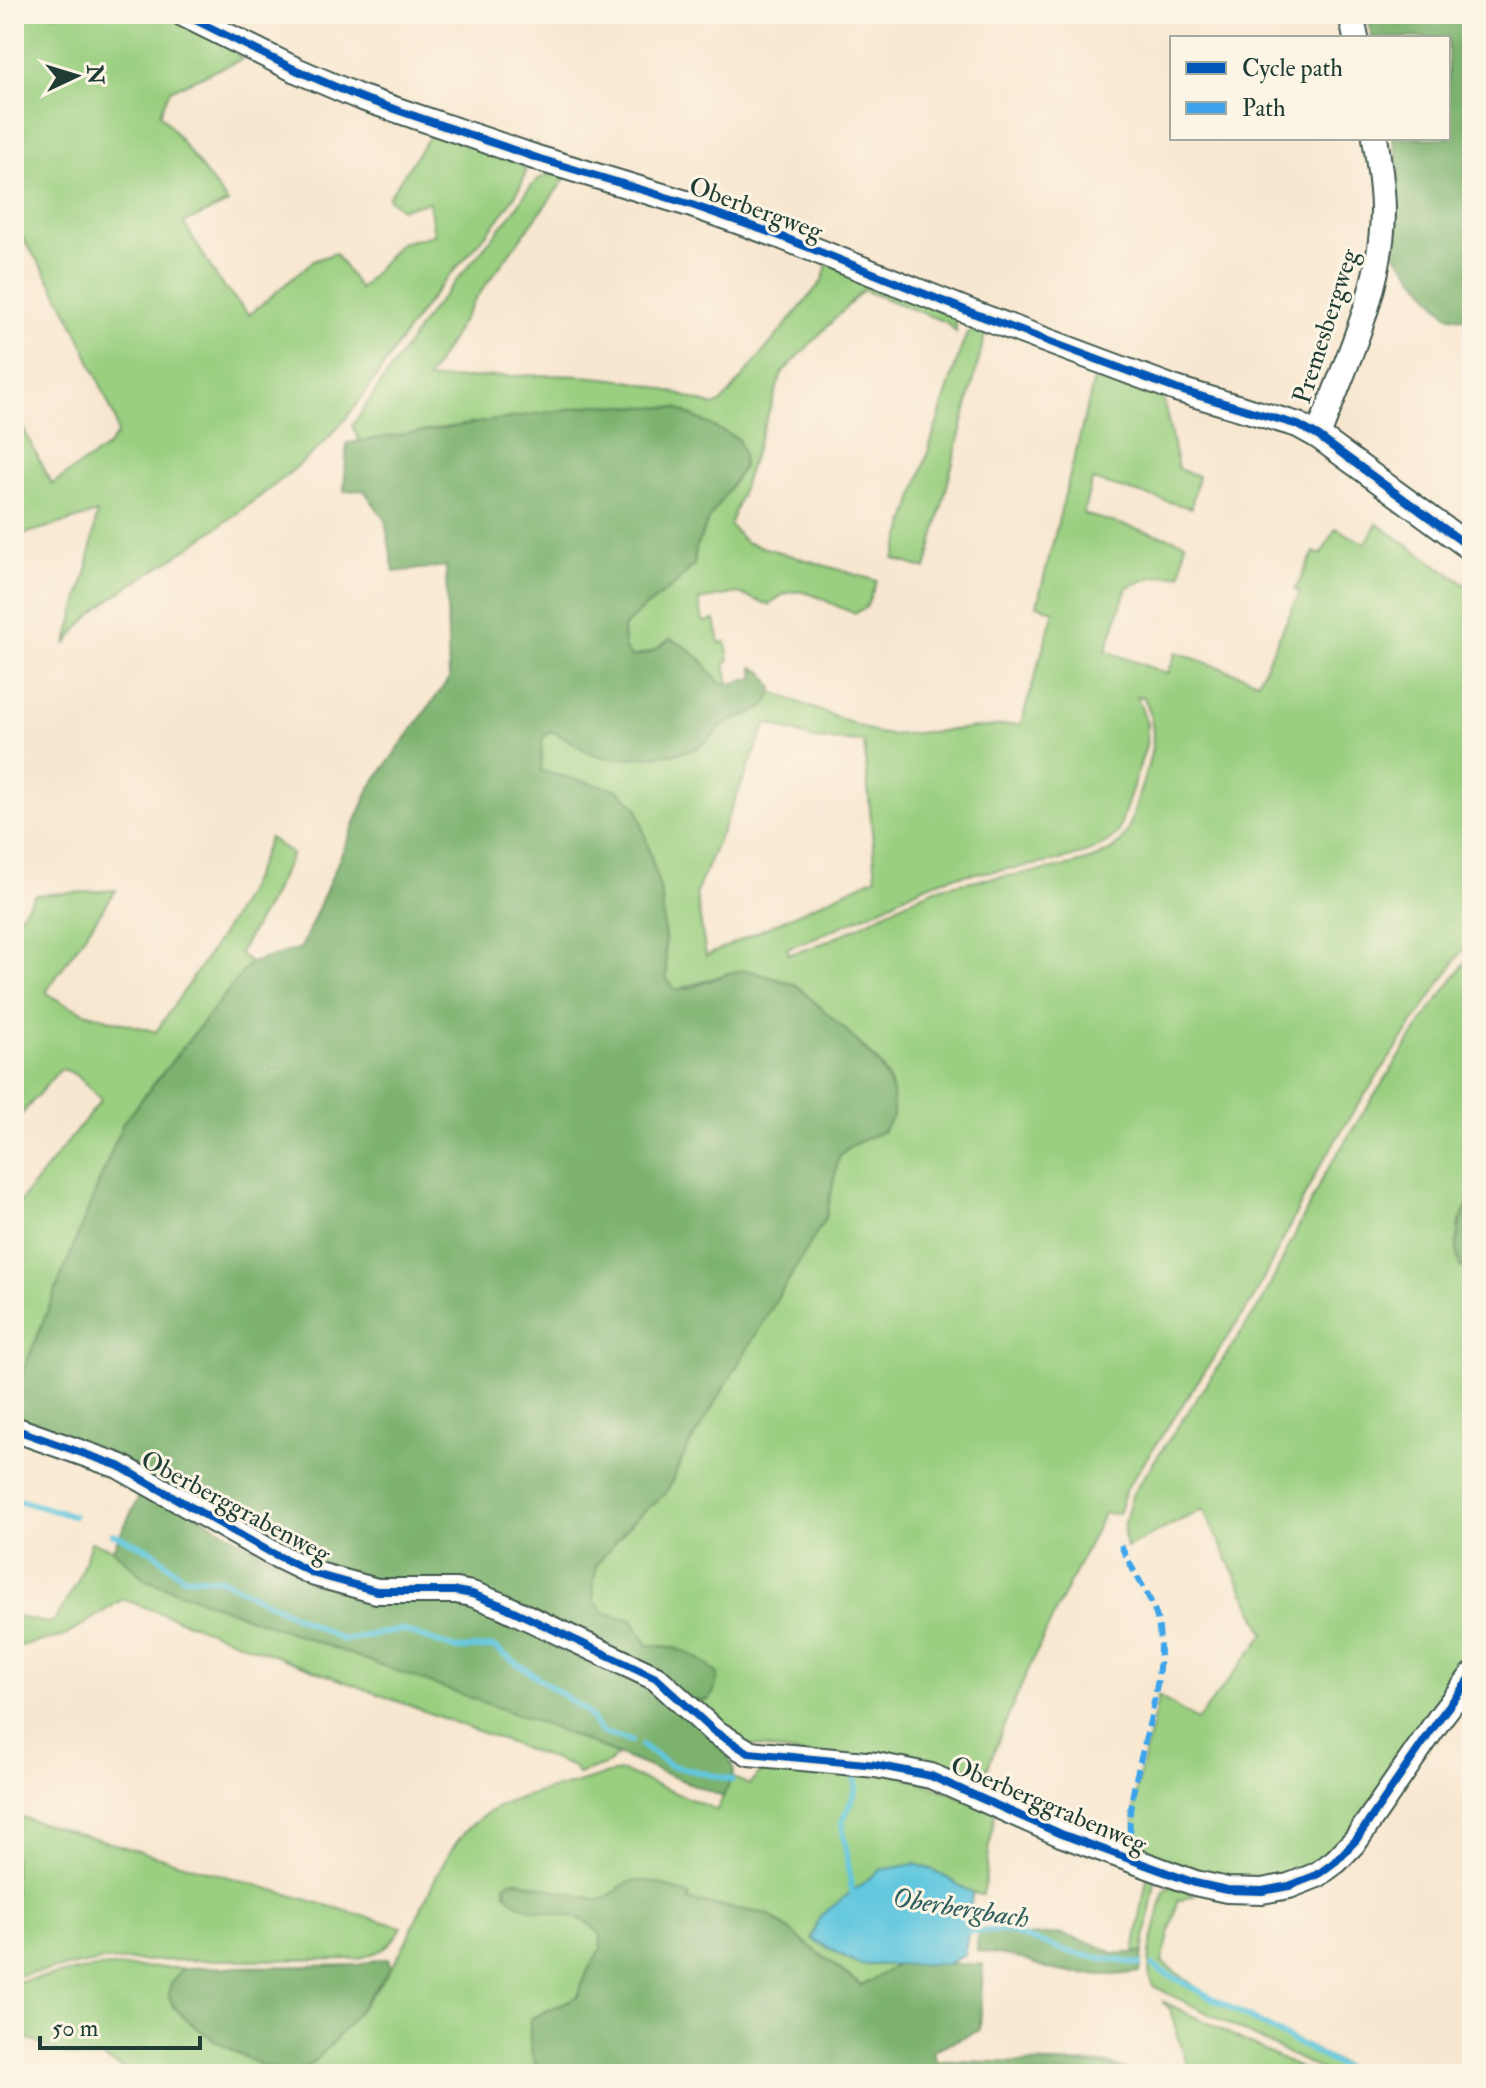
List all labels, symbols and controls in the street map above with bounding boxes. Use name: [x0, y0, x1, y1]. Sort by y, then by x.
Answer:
north arrow: [36, 36, 116, 116]
legend: [1170, 36, 1450, 140]
text: Cycle path: [1242, 53, 1343, 84]
text: N: [80, 63, 110, 86]
text: Path: [1242, 93, 1286, 124]
street label: Oberbergweg: [684, 170, 828, 248]
street label: Premesbergweg: [1286, 244, 1366, 408]
street label: Oberberggrabenweg: [135, 1443, 337, 1571]
street label: Oberberggrabenweg: [946, 1749, 1153, 1861]
water label: Oberbergbach: [890, 1880, 1032, 1937]
scale bar: [40, 2000, 200, 2050]
text: 50 m: [52, 2013, 99, 2044]

